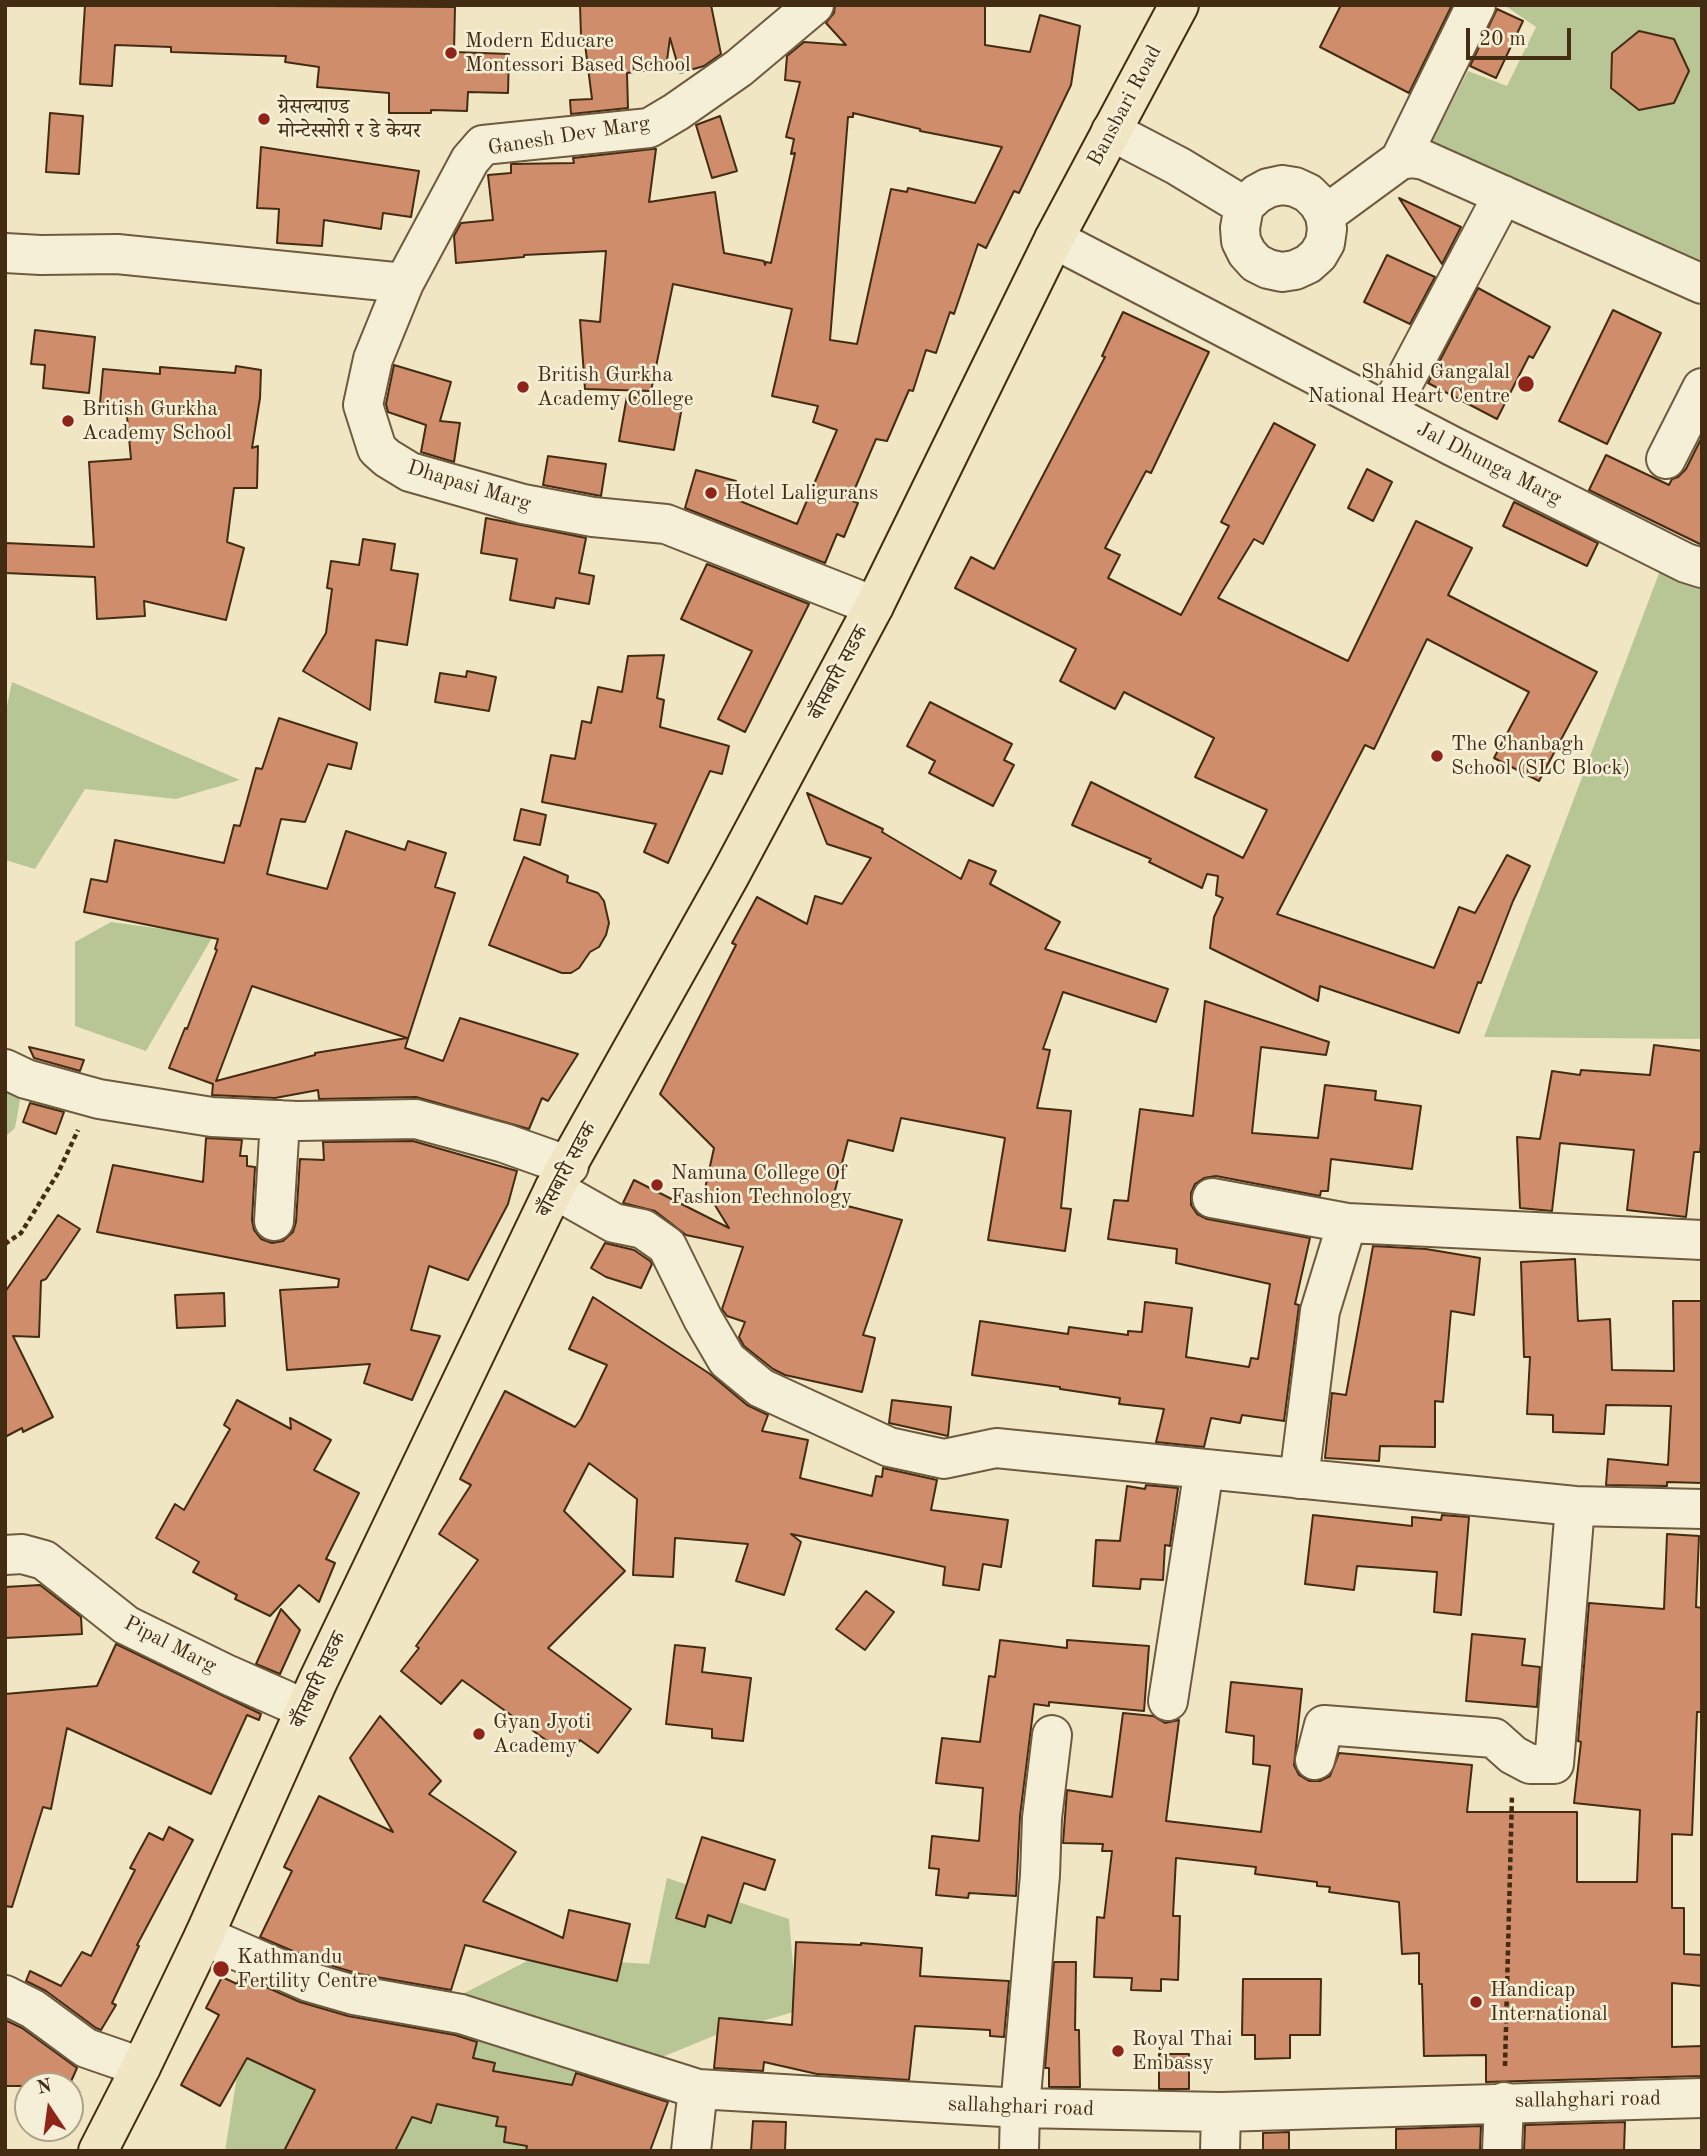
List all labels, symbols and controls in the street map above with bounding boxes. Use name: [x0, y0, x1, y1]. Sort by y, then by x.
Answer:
scale bar: [1469, 14, 1574, 58]
place label: Modern Educare Montessori Based School: [465, 28, 691, 78]
text: 20 m: [1479, 29, 1526, 50]
street label: Bansbari Road: [1083, 41, 1167, 171]
marker: Modern Educare Montessori Based School: [443, 45, 459, 61]
place label: ग्रेसल्याण्ड मोन्टेस्सोरी र डे केयर: [278, 94, 421, 144]
marker: ग्रेसल्याण्ड मोन्टेस्सोरी र डे केयर: [256, 111, 272, 127]
street label: Ganesh Dev Marg: [486, 111, 652, 161]
place label: Shahid Gangalal National Heart Centre: [1308, 359, 1510, 409]
place label: British Gurkha Academy College: [537, 362, 693, 412]
marker: Shahid Gangalal National Heart Centre: [1516, 374, 1536, 394]
marker: British Gurkha Academy College: [515, 379, 531, 395]
place label: British Gurkha Academy School: [82, 396, 232, 446]
marker: British Gurkha Academy School: [60, 413, 76, 429]
street label: Jal Dhunga Marg: [1412, 417, 1566, 511]
street label: Dhapasi Marg: [404, 455, 534, 517]
place label: Hotel Laligurans: [725, 480, 878, 506]
marker: Hotel Laligurans: [703, 485, 719, 501]
street label: बाँसबारी सडक: [804, 621, 874, 725]
place label: The Chanbagh School (SLC Block): [1451, 731, 1630, 781]
marker: The Chanbagh School (SLC Block): [1429, 748, 1445, 764]
street label: बाँसबारी सडक: [532, 1118, 602, 1222]
place label: Namuna College Of Fashion Technology: [671, 1160, 852, 1210]
marker: Namuna College Of Fashion Technology: [649, 1177, 665, 1193]
street label: Pipal Marg: [119, 1611, 221, 1679]
street label: बाँसबारी सडक: [286, 1628, 352, 1732]
place label: Gyan Jyoti Academy: [493, 1709, 591, 1759]
marker: Gyan Jyoti Academy: [471, 1726, 487, 1742]
place label: Kathmandu Fertility Centre: [237, 1944, 377, 1994]
marker: Kathmandu Fertility Centre: [211, 1959, 231, 1979]
place label: Handicap International: [1490, 1977, 1608, 2027]
marker: Handicap International: [1468, 1994, 1484, 2010]
place label: Royal Thai Embassy: [1132, 2026, 1232, 2076]
marker: Royal Thai Embassy: [1110, 2043, 1126, 2059]
north arrow: [14, 2072, 84, 2142]
text: N: [35, 2077, 54, 2099]
street label: sallahghari road: [1515, 2086, 1661, 2114]
street label: sallahghari road: [947, 2092, 1095, 2122]

